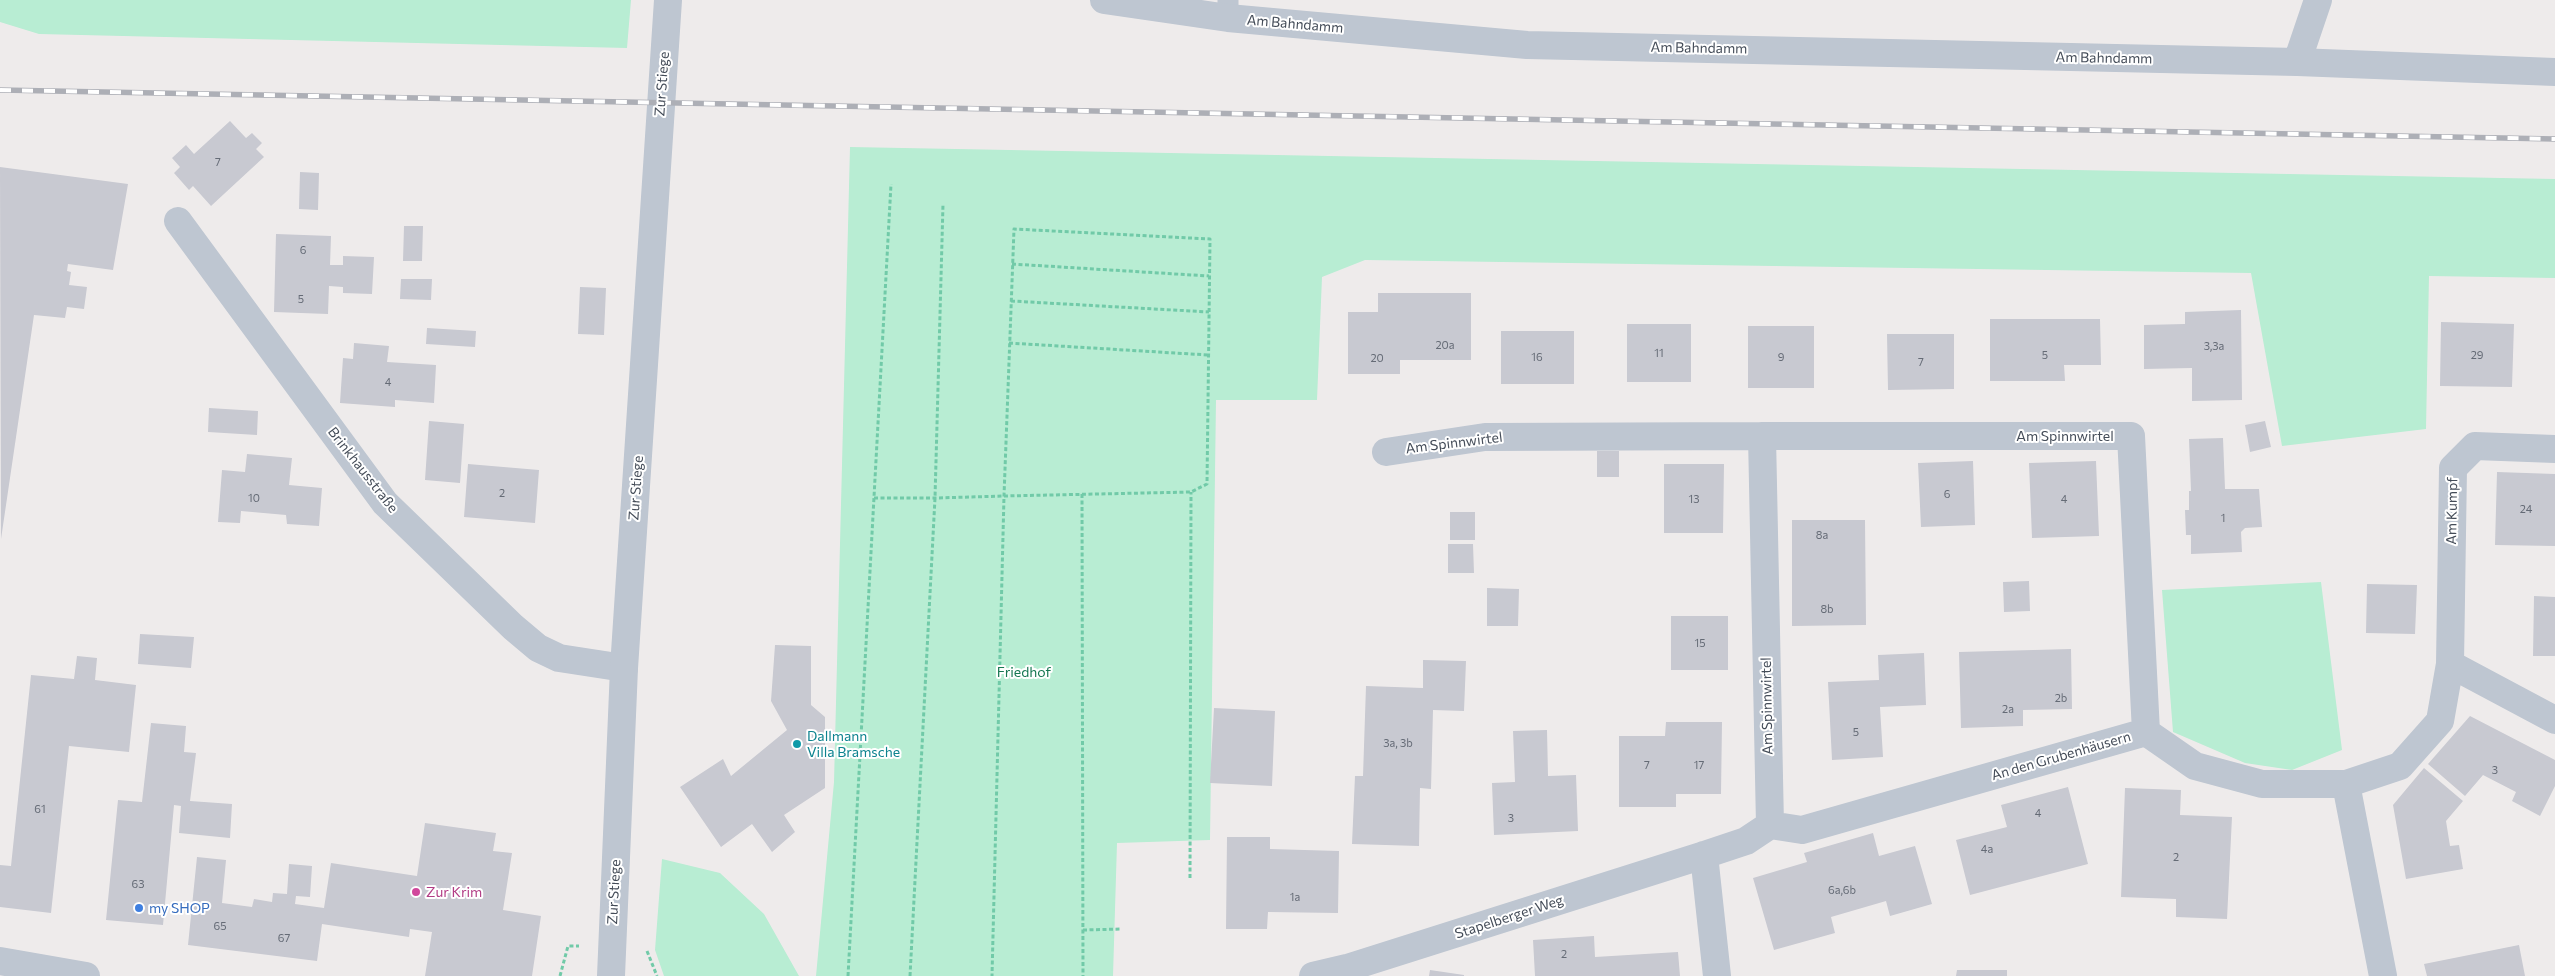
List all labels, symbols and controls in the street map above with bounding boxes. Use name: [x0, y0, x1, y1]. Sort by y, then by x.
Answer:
street label: Am Bahndamm: [1246, 11, 1344, 37]
street label: Am Bahndamm: [1650, 39, 1748, 57]
street label: Am Bahndamm: [2055, 49, 2153, 67]
street label: Zur Stiege: [651, 51, 673, 117]
house number: 7: [215, 155, 221, 169]
house number: 6: [300, 243, 306, 257]
house number: 5: [298, 292, 304, 306]
house number: 20a: [1436, 338, 1454, 352]
house number: 3,3a: [2204, 339, 2224, 353]
house number: 11: [1654, 346, 1664, 360]
house number: 5: [2042, 348, 2048, 362]
house number: 29: [2471, 348, 2483, 362]
house number: 16: [1531, 350, 1543, 364]
house number: 9: [1778, 350, 1784, 364]
house number: 20: [1370, 351, 1384, 365]
house number: 7: [1918, 355, 1924, 369]
house number: 4: [385, 375, 391, 389]
street label: Brinkhausstraße: [324, 424, 402, 516]
street label: Am Spinnwirtel: [2016, 428, 2114, 444]
street label: Am Spinnwirtel: [1405, 429, 1503, 457]
street label: Zur Stiege: [625, 455, 647, 521]
street label: Am Kumpf: [2443, 477, 2461, 545]
house number: 2: [499, 486, 505, 500]
house number: 6: [1944, 487, 1950, 501]
house number: 10: [248, 491, 260, 505]
house number: 13: [1689, 492, 1699, 506]
house number: 4: [2061, 492, 2067, 506]
house number: 24: [2520, 502, 2532, 516]
house number: 1: [2221, 511, 2225, 525]
house number: 8a: [1816, 528, 1828, 542]
house number: 8b: [1820, 602, 1834, 616]
house number: 15: [1694, 636, 1706, 650]
street label: Am Spinnwirtel: [1758, 657, 1776, 755]
park label: Friedhof: [997, 664, 1051, 680]
house number: 2b: [2055, 691, 2067, 705]
house number: 2a: [2002, 702, 2014, 716]
house number: 5: [1853, 725, 1859, 739]
place label: Dallmann Villa Bramsche: [807, 728, 900, 760]
street label: An den Grubenhäusern: [1989, 728, 2133, 784]
house number: 3a, 3b: [1383, 736, 1413, 750]
marker: Dallmann Villa Bramsche: [791, 738, 803, 750]
house number: 7: [1644, 758, 1650, 772]
house number: 17: [1694, 758, 1704, 772]
house number: 3: [2492, 763, 2498, 777]
house number: 61: [34, 802, 46, 816]
house number: 4: [2035, 806, 2041, 820]
house number: 3: [1508, 811, 1514, 825]
house number: 4a: [1981, 842, 1993, 856]
house number: 2: [2173, 850, 2179, 864]
street label: Zur Stiege: [604, 859, 624, 925]
house number: 63: [132, 877, 144, 891]
house number: 6a,6b: [1828, 883, 1856, 897]
place label: Zur Krim: [426, 884, 482, 900]
marker: Zur Krim: [410, 886, 422, 898]
house number: 1a: [1290, 890, 1300, 904]
street label: Stapelberger Weg: [1453, 892, 1565, 942]
place label: my SHOP: [149, 900, 210, 916]
marker: my SHOP: [133, 902, 145, 914]
house number: 65: [214, 919, 226, 933]
house number: 67: [278, 931, 290, 945]
house number: 2: [1561, 947, 1567, 961]

